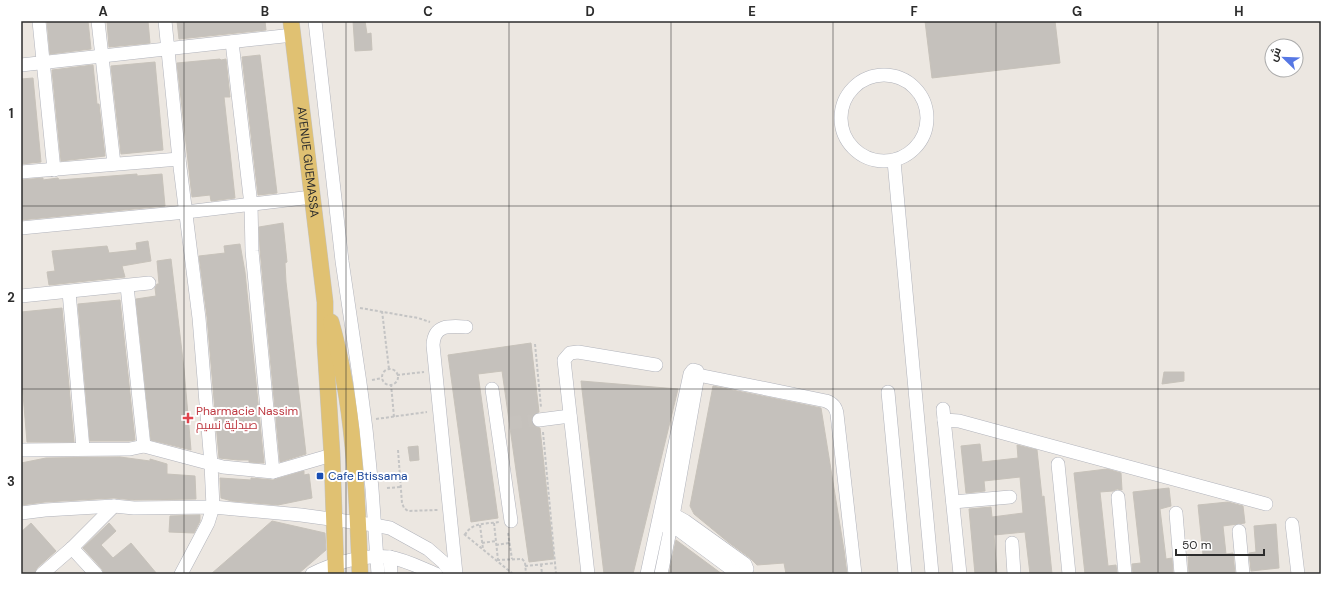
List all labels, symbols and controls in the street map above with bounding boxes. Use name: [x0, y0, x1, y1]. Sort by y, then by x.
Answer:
text: A: [98, 3, 108, 20]
text: B: [261, 3, 269, 20]
text: C: [423, 3, 433, 20]
text: D: [585, 3, 595, 20]
text: E: [748, 3, 756, 20]
text: F: [910, 3, 918, 20]
text: G: [1072, 3, 1082, 20]
text: H: [1234, 3, 1244, 20]
north arrow: [1264, 38, 1304, 78]
text: ش: [1266, 45, 1284, 63]
text: 1: [9, 105, 13, 122]
street label: AVENUE GUEMASSA: [293, 106, 323, 218]
text: 2: [7, 289, 15, 306]
place label: Pharmacie Nassim صيدلية نسيم: [196, 403, 298, 433]
marker: Pharmacie Nassim صيدلية نسيم: [183, 413, 193, 423]
place label: Cafe Btissama: [328, 468, 408, 484]
marker: Cafe Btissama: [315, 471, 325, 481]
text: 3: [7, 473, 15, 490]
scale bar: [1176, 531, 1264, 557]
text: 50 m: [1182, 537, 1211, 553]

